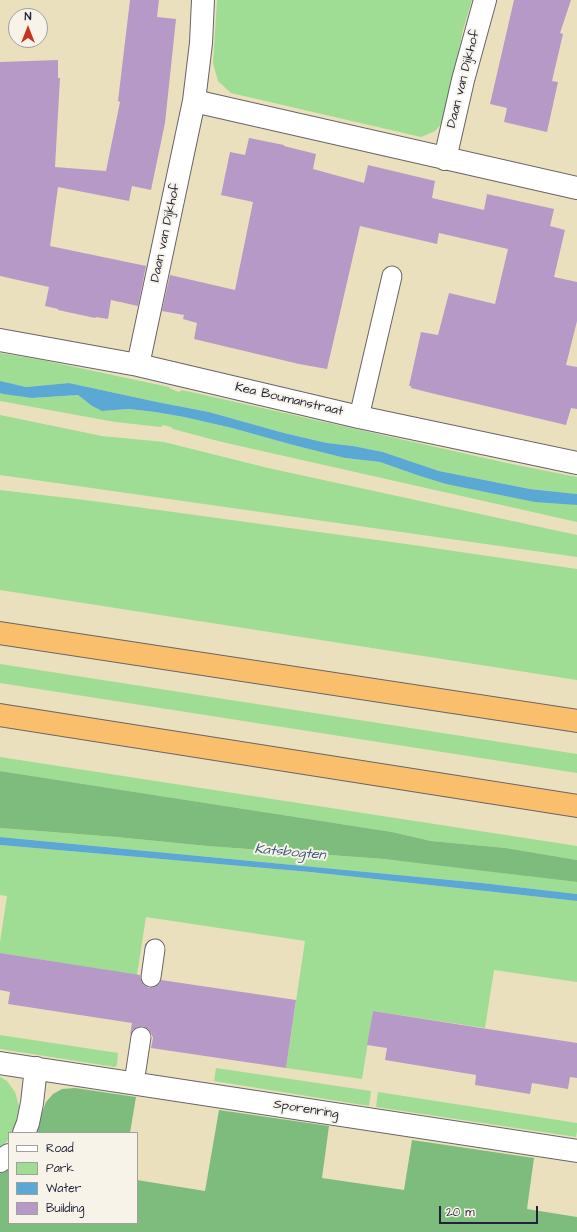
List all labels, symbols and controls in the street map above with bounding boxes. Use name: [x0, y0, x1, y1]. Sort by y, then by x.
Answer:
north arrow: [8, 8, 48, 48]
text: N: [25, 9, 31, 24]
street label: Daan van Dijkhof: [444, 28, 484, 130]
street label: Daan van Dijkhof: [148, 182, 184, 284]
street label: Kea Boumanstraat: [233, 380, 345, 420]
water label: Katsbogten: [254, 842, 326, 864]
street label: Sporenring: [272, 1097, 340, 1123]
legend: [8, 1132, 138, 1224]
text: Road: [46, 1140, 74, 1157]
text: Park: [46, 1160, 74, 1177]
text: Water: [46, 1180, 81, 1197]
scale bar: [441, 1198, 540, 1224]
text: Building: [46, 1200, 84, 1217]
text: 20 m: [446, 1204, 475, 1221]

